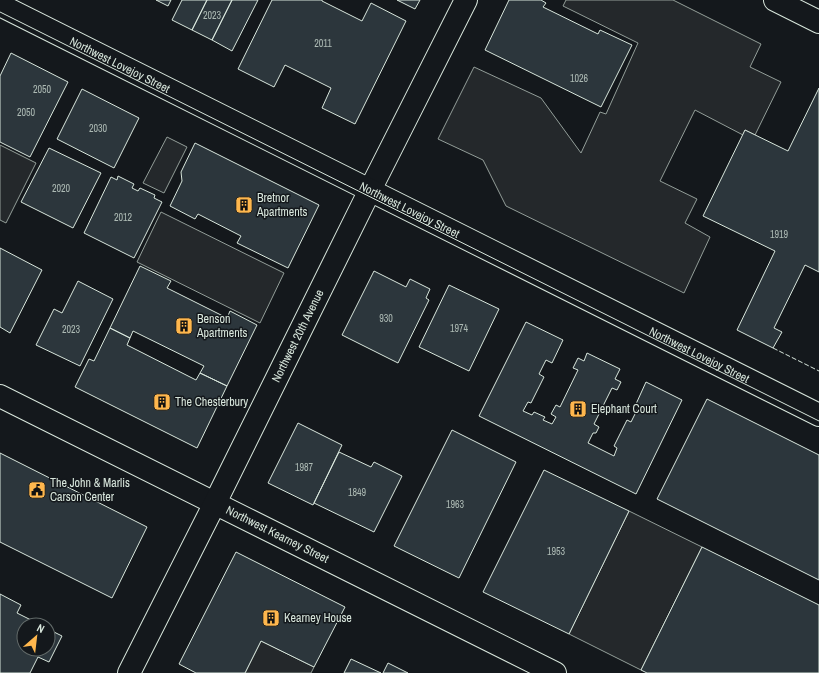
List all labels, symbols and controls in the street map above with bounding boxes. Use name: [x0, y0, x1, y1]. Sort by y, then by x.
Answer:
house number: 2023: [203, 9, 222, 22]
street label: Northwest Lovejoy Street: [67, 33, 173, 97]
house number: 2011: [314, 37, 332, 50]
house number: 1026: [570, 72, 589, 85]
house number: 2050: [33, 83, 52, 96]
house number: 2050: [17, 106, 36, 119]
house number: 2030: [89, 122, 108, 135]
street label: Northwest Lovejoy Street: [357, 178, 463, 242]
house number: 2020: [52, 182, 71, 195]
place label: Bretnor Apartments: [256, 190, 307, 220]
building icon: Bretnor Apartments: [234, 195, 254, 215]
house number: 2012: [114, 211, 133, 224]
house number: 1919: [770, 228, 789, 241]
street label: Northwest 20th Avenue: [268, 287, 328, 385]
place label: Benson Apartments: [196, 311, 247, 341]
house number: 930: [379, 312, 393, 325]
building icon: Benson Apartments: [174, 316, 194, 336]
house number: 1974: [450, 322, 469, 335]
house number: 2023: [62, 323, 81, 336]
street label: Northwest Lovejoy Street: [646, 323, 752, 387]
building icon: The Chesterbury: [152, 392, 172, 412]
place label: The Chesterbury: [175, 394, 248, 410]
building icon: Elephant Court: [568, 399, 588, 419]
place label: Elephant Court: [591, 401, 657, 417]
house number: 1987: [295, 461, 314, 474]
place label: The John & Marlis Carson Center: [50, 475, 130, 505]
public building icon: The John & Marlis Carson Center: [27, 480, 47, 500]
house number: 1849: [348, 486, 367, 499]
house number: 1963: [446, 498, 465, 511]
street label: Northwest Kearney Street: [223, 502, 332, 567]
house number: 1953: [547, 545, 566, 558]
building icon: Kearney House: [261, 608, 281, 628]
place label: Kearney House: [284, 610, 352, 626]
north arrow: [16, 617, 56, 657]
text: N: [35, 620, 47, 636]

